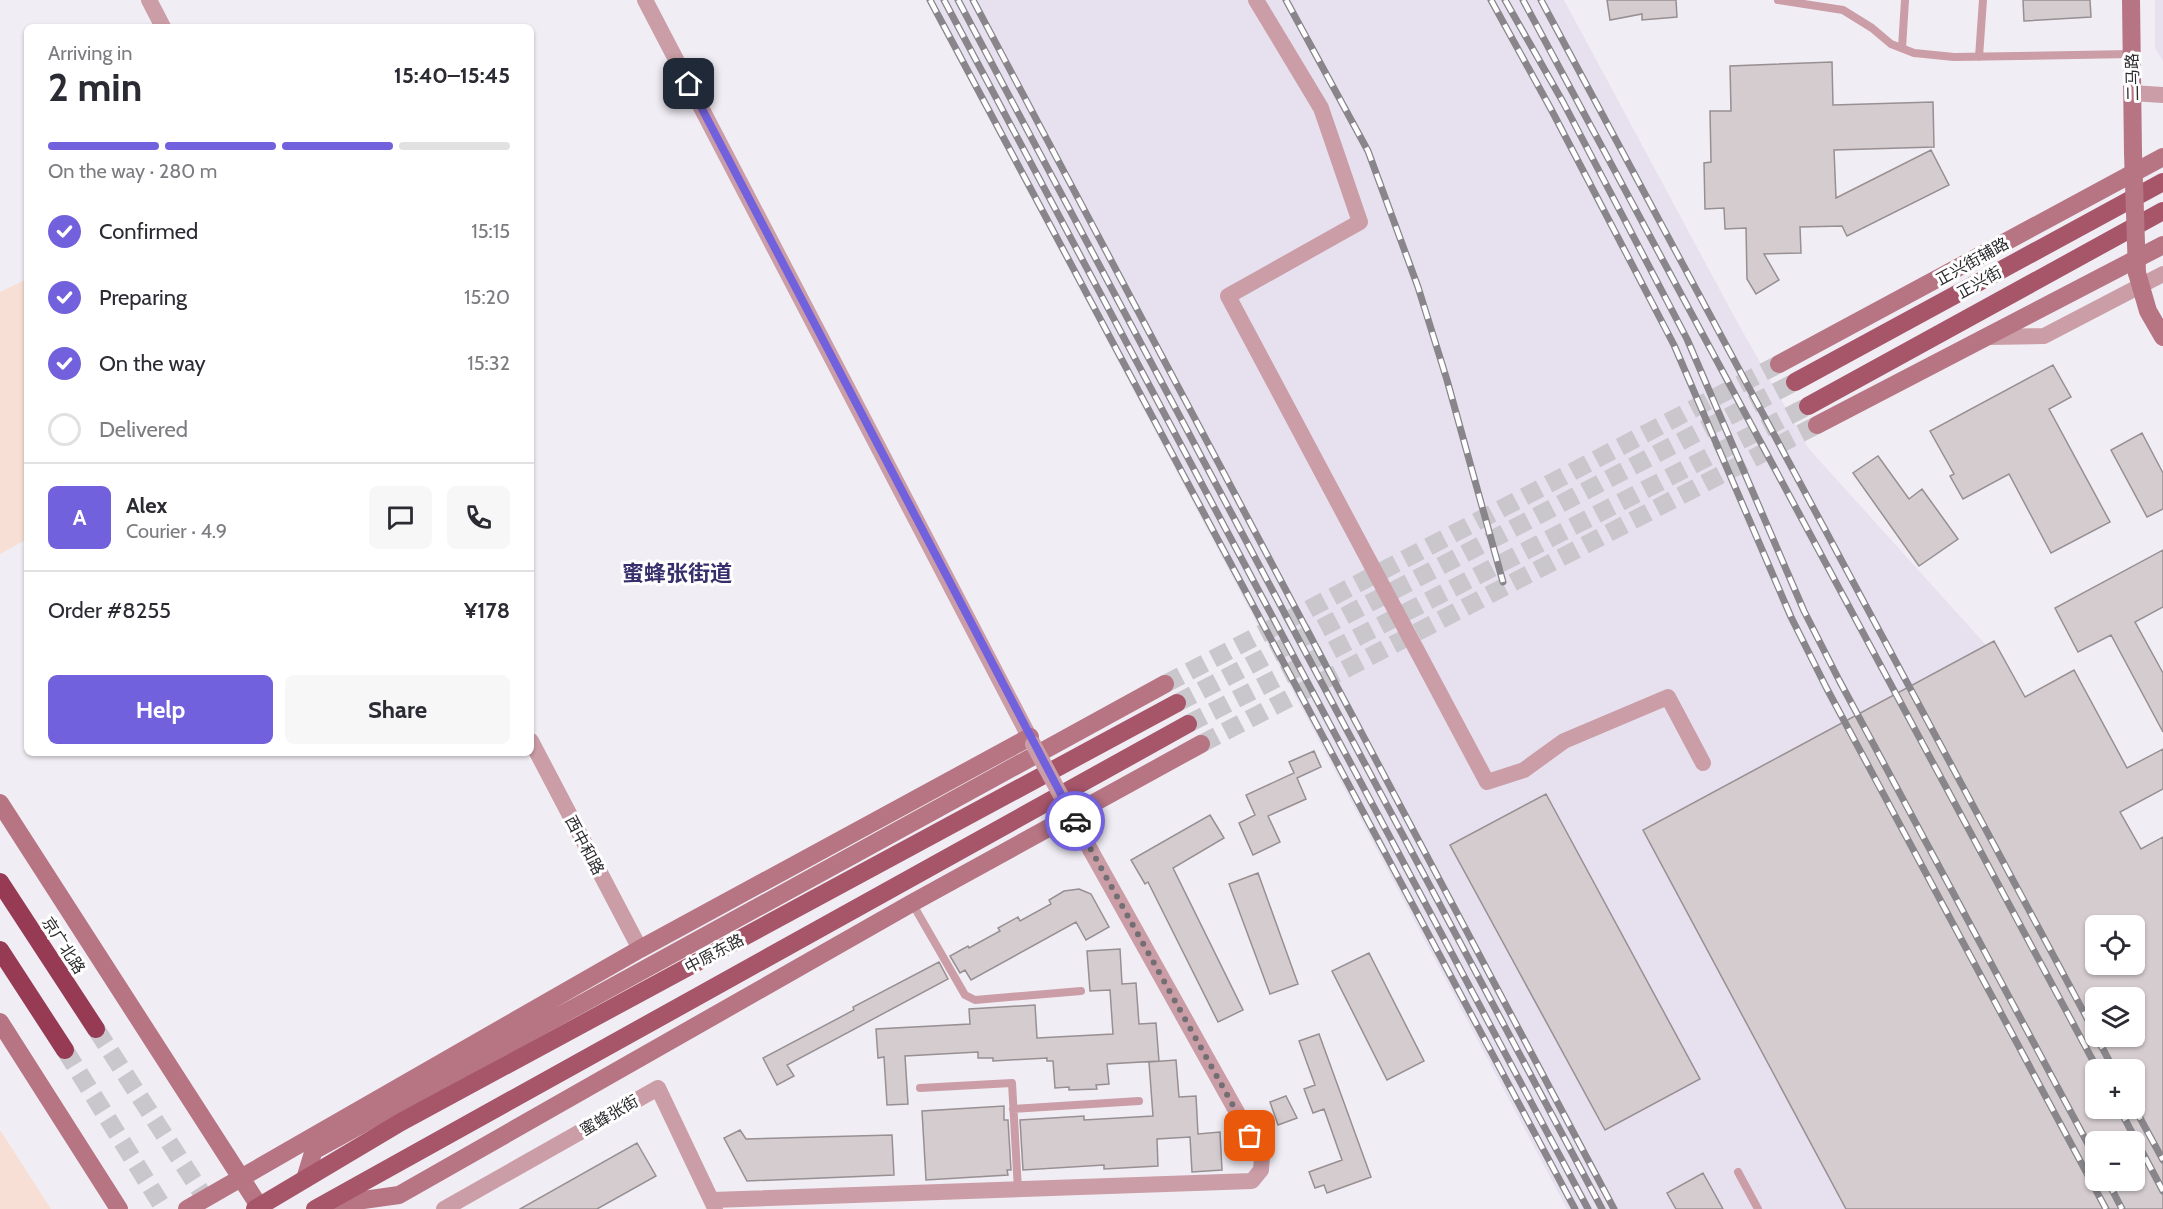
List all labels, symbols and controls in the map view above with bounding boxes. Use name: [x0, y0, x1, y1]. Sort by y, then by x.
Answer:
text: Arriving in: [48, 41, 132, 65]
street label: 二马路: [2123, 53, 2142, 101]
pin: [663, 58, 714, 109]
text: 15:40–15:45: [394, 62, 510, 89]
text: 2 min: [48, 63, 142, 111]
icon: home: [672, 67, 705, 100]
text: On the way · 280 m: [48, 159, 217, 183]
icon: check: [48, 215, 81, 248]
text: Confirmed: [99, 218, 198, 245]
text: 15:15: [471, 219, 510, 243]
street label: 正兴街辅路: [1932, 233, 2012, 289]
street label: 正兴街: [1953, 262, 2005, 302]
icon: check: [48, 281, 81, 314]
text: Preparing: [99, 284, 187, 311]
text: 15:20: [464, 285, 510, 309]
icon: check: [48, 347, 81, 380]
text: On the way: [99, 350, 206, 377]
text: 15:32: [467, 351, 510, 375]
text: Delivered: [99, 416, 188, 443]
button: chat: [369, 486, 432, 549]
button: phone: [447, 486, 510, 549]
text: Alex: [126, 492, 167, 519]
text: A: [73, 504, 86, 531]
text: Courier · 4.9: [126, 519, 227, 543]
district label: 蜜蜂张街道: [622, 560, 732, 587]
text: Order #8255: [48, 597, 171, 624]
text: ¥178: [464, 597, 510, 624]
button: Help: [48, 675, 273, 744]
button: Share: [285, 675, 510, 744]
courier: [1045, 791, 1105, 851]
icon: car: [1059, 805, 1092, 838]
street label: 西中和路: [561, 813, 608, 878]
street label: 京广北路: [38, 913, 89, 977]
map controls: [2085, 915, 2145, 1191]
button: locate: [2085, 915, 2145, 975]
street label: 中原东路: [682, 930, 747, 977]
button: layers: [2085, 987, 2145, 1047]
button: +: [2085, 1059, 2145, 1119]
street label: 蜜蜂张街: [577, 1091, 642, 1140]
pin: [1224, 1110, 1275, 1161]
icon: bag: [1233, 1119, 1266, 1152]
button: −: [2085, 1131, 2145, 1191]

